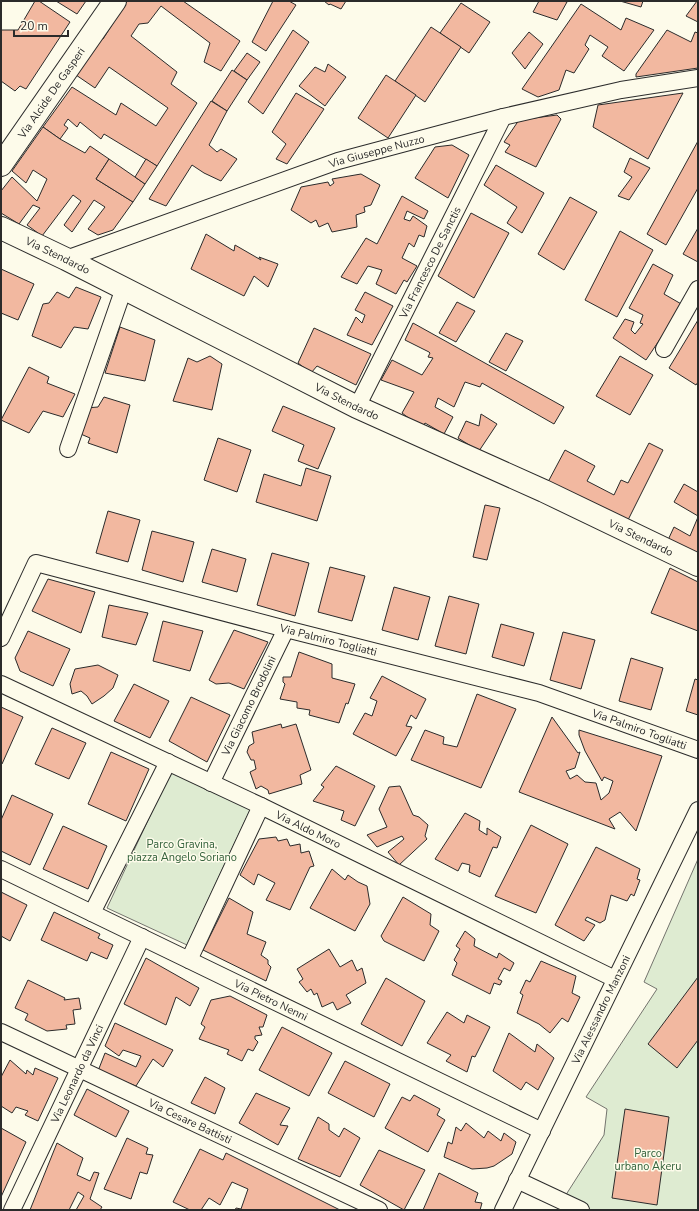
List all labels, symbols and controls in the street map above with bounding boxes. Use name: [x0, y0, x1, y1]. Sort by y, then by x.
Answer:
scale bar: [14, 12, 68, 38]
text: 20 m: [20, 18, 48, 34]
street label: Via Alcide De Gasperi: [14, 44, 88, 142]
street label: Via Giuseppe Nuzzo: [326, 131, 426, 172]
street label: Via Francesco De Sanctis: [395, 204, 464, 322]
street label: Via Stendardo: [22, 233, 93, 278]
street label: Via Stendardo: [311, 379, 382, 424]
street label: Via Stendardo: [605, 515, 676, 560]
street label: Via Palmiro Togliatti: [277, 620, 378, 659]
street label: Via Giacomo Brodolini: [218, 653, 279, 759]
street label: Via Palmiro Togliatti: [589, 705, 689, 753]
street label: Via Aldo Moro: [272, 806, 344, 852]
park label: Parco Gravina, piazza Angelo Soriano: [127, 837, 237, 865]
street label: Via Alessandro Manzoni: [567, 953, 634, 1067]
street label: Via Pietro Nenni: [231, 975, 310, 1024]
street label: Via Leonardo da Vinci: [47, 1022, 107, 1126]
street label: Via Cesare Battisti: [145, 1095, 234, 1147]
park label: Parco urbano Akeru: [615, 1146, 681, 1174]

